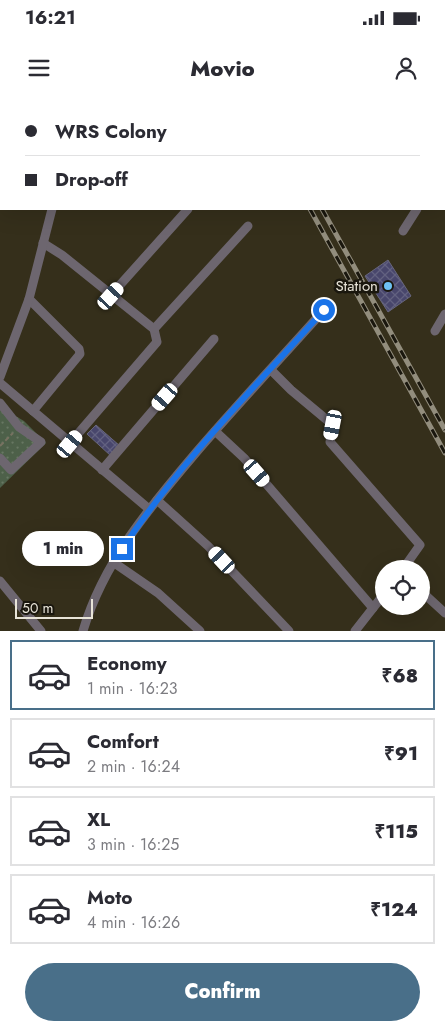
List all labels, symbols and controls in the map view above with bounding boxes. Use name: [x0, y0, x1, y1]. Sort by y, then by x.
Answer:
text: 16:21: [25, 4, 76, 31]
text: Movio: [190, 52, 255, 84]
icon: menu: [25, 54, 53, 82]
icon: person: [392, 54, 420, 82]
text: WRS Colony: [55, 118, 167, 145]
text: Drop-off: [55, 166, 128, 193]
place label: Station: [335, 275, 378, 297]
car: [95, 280, 126, 312]
marker: Station: [382, 280, 394, 292]
route start: [313, 299, 335, 321]
car: [149, 381, 180, 413]
car: [322, 409, 343, 441]
car: [54, 428, 85, 460]
car: [241, 457, 272, 489]
callout: 1 min: [22, 532, 104, 566]
text: 1 min: [43, 537, 83, 560]
route end: [111, 538, 133, 560]
car: [206, 544, 237, 576]
map controls: [375, 560, 430, 615]
button: locate: [375, 560, 430, 615]
scale bar: [15, 596, 92, 619]
text: 50 m: [22, 598, 53, 618]
text: Economy: [87, 650, 167, 677]
icon: car: [27, 653, 72, 698]
text: ₹68: [382, 662, 418, 689]
text: 1 min · 16:23: [87, 677, 178, 700]
text: Comfort: [87, 728, 159, 755]
icon: car: [27, 731, 72, 776]
text: ₹91: [384, 740, 418, 767]
text: 2 min · 16:24: [87, 755, 180, 778]
text: XL: [87, 806, 110, 833]
icon: car: [27, 809, 72, 854]
text: ₹115: [374, 818, 418, 845]
text: 3 min · 16:25: [87, 833, 179, 856]
text: Moto: [87, 884, 132, 911]
icon: car: [27, 887, 72, 932]
text: ₹124: [370, 896, 418, 923]
text: 4 min · 16:26: [87, 911, 180, 934]
button: Confirm: [25, 963, 420, 1021]

